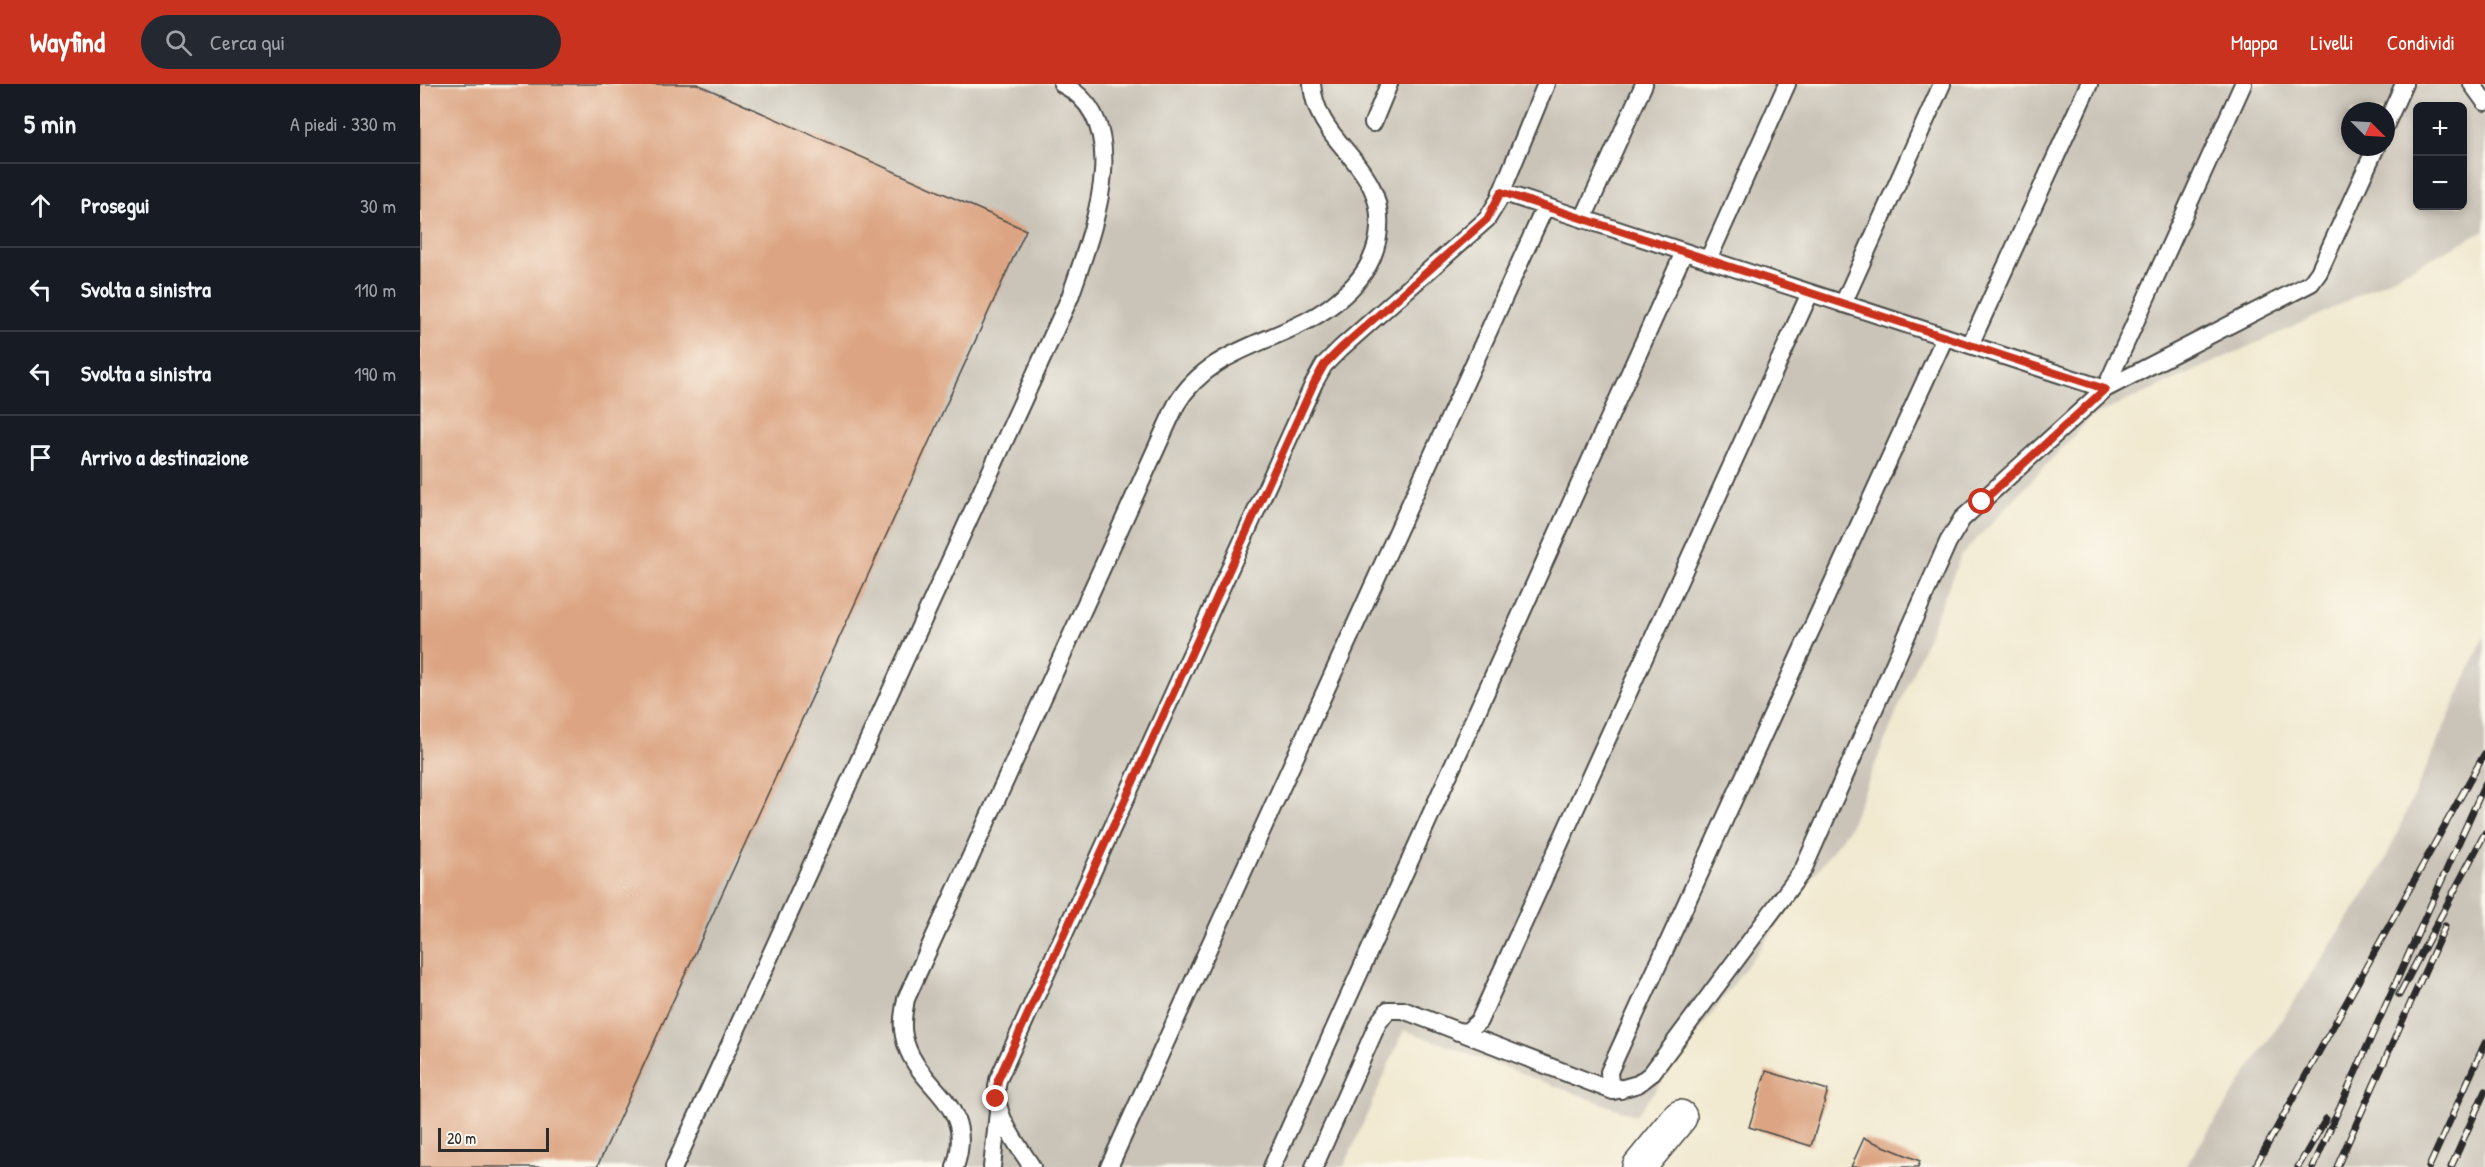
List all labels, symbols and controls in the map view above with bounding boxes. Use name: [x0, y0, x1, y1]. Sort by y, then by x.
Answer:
search box: [141, 15, 561, 69]
text: Wayfind: [30, 23, 105, 61]
icon: search: [162, 26, 195, 59]
text: Cerca qui: [210, 27, 285, 57]
text: Mappa: [2231, 28, 2278, 57]
text: Livelli: [2311, 28, 2354, 57]
text: Condividi: [2387, 28, 2455, 57]
north arrow: [2341, 102, 2395, 156]
map controls: [2413, 102, 2467, 210]
button: +: [2413, 102, 2467, 156]
text: 5 min: [24, 106, 76, 141]
text: A piedi · 330 m: [290, 110, 396, 137]
button: −: [2413, 156, 2467, 210]
icon: ahead: [24, 189, 57, 222]
text: Prosegui: [81, 190, 150, 220]
text: 30 m: [360, 192, 396, 219]
icon: left: [24, 273, 57, 306]
text: Svolta a sinistra: [81, 274, 211, 304]
text: 110 m: [354, 276, 396, 303]
icon: left: [24, 357, 57, 390]
text: Svolta a sinistra: [81, 358, 211, 388]
text: 190 m: [354, 360, 396, 387]
icon: arrive: [24, 441, 57, 474]
text: Arrivo a destinazione: [81, 442, 249, 472]
route start: [1968, 488, 1994, 514]
route end: [982, 1085, 1008, 1111]
scale bar: [438, 1125, 549, 1152]
text: 20 m: [447, 1127, 476, 1149]

